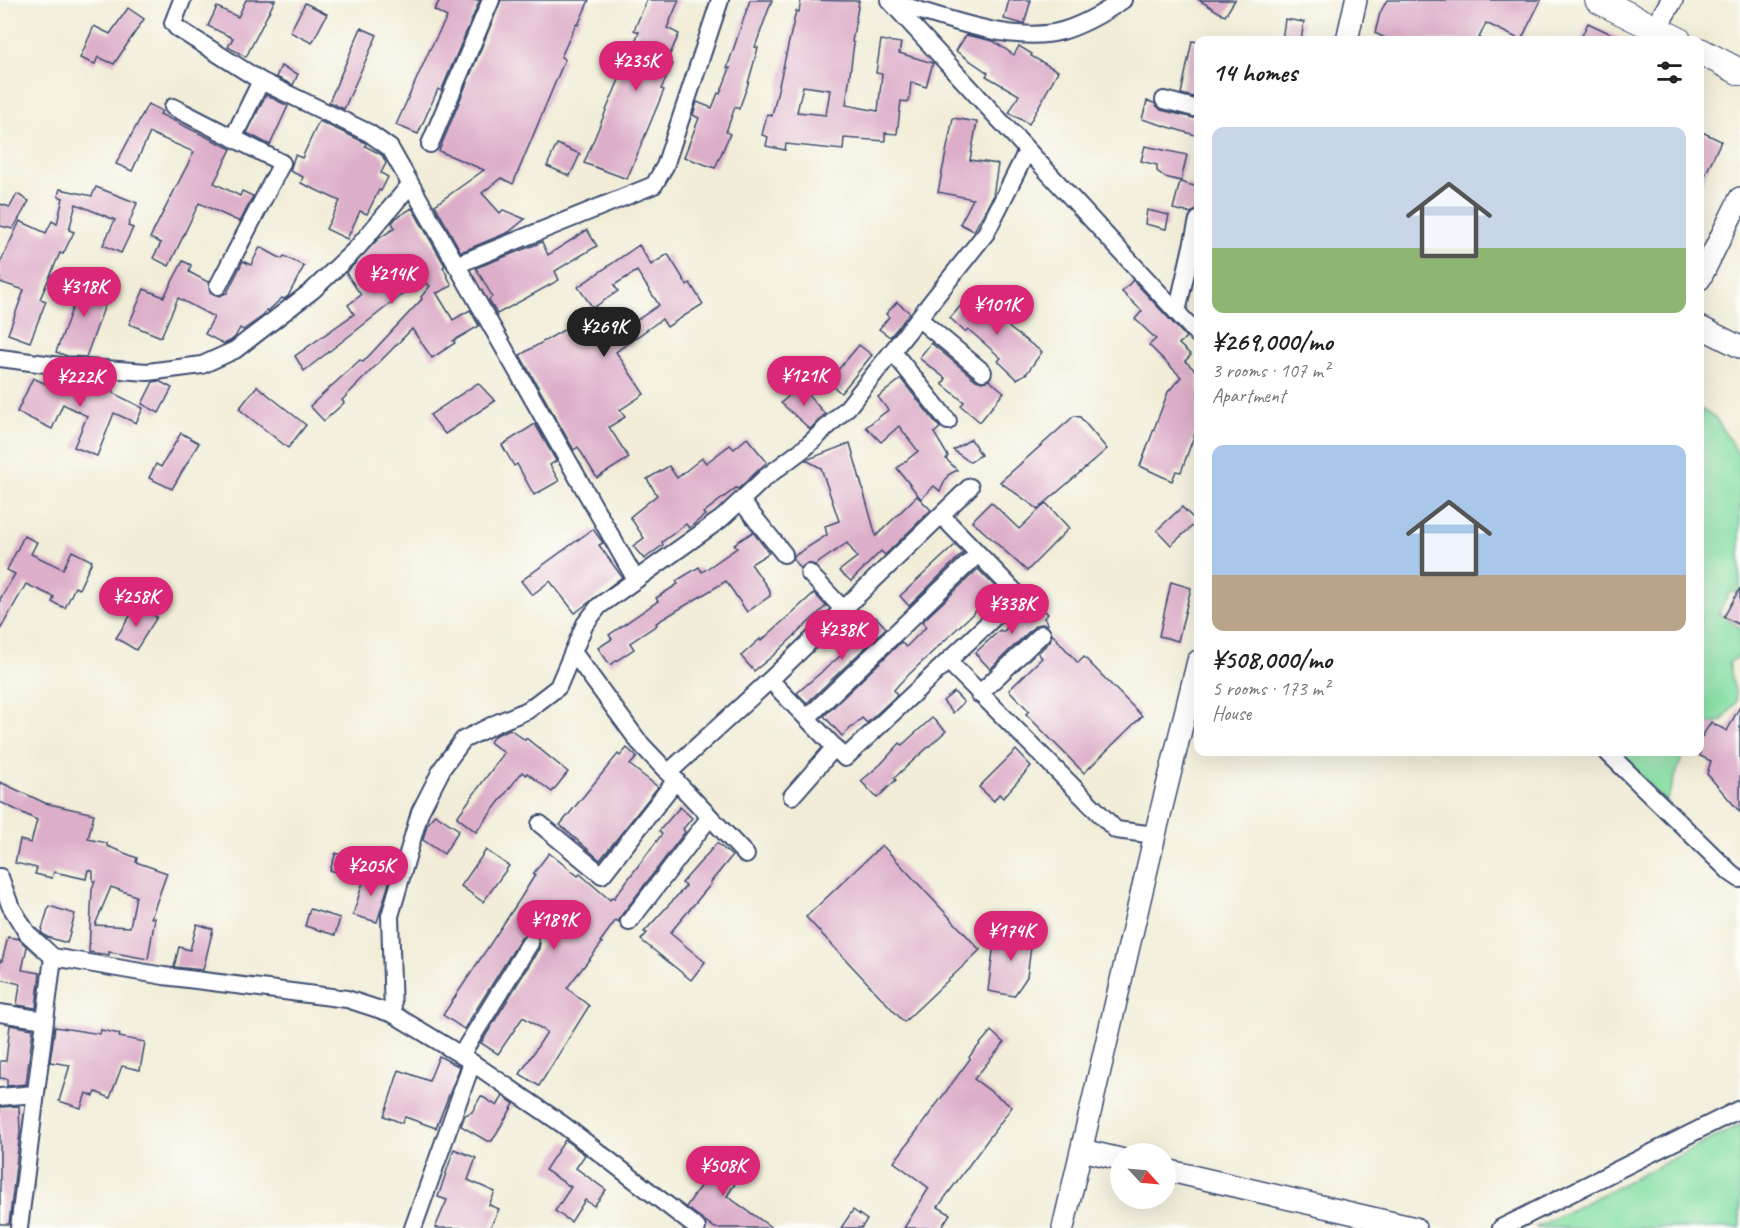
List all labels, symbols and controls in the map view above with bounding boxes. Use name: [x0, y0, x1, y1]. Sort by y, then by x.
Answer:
pin: ¥235K: [594, 41, 678, 92]
text: ¥235K: [613, 48, 659, 73]
text: 14 homes: [1212, 56, 1297, 89]
icon: filters: [1653, 56, 1686, 89]
icon: home: [1395, 166, 1503, 274]
pin: ¥214K: [350, 254, 434, 305]
text: ¥214K: [369, 261, 415, 286]
pin: ¥318K: [42, 267, 126, 318]
text: ¥318K: [61, 274, 107, 299]
pin: ¥101K: [955, 285, 1039, 336]
text: ¥101K: [974, 292, 1020, 317]
pin: ¥269K: [562, 307, 646, 358]
text: ¥269K: [581, 314, 627, 339]
text: ¥269,000/mo: [1212, 325, 1333, 358]
pin: ¥121K: [762, 356, 846, 407]
pin: ¥222K: [38, 357, 122, 408]
text: 3 rooms · 107 m²: [1212, 358, 1329, 383]
text: ¥121K: [781, 363, 827, 388]
text: ¥222K: [57, 364, 103, 389]
text: Apartment: [1212, 383, 1285, 408]
icon: home: [1395, 484, 1503, 592]
pin: ¥258K: [94, 577, 178, 628]
text: ¥258K: [113, 584, 159, 609]
pin: ¥338K: [970, 584, 1054, 635]
text: ¥338K: [989, 591, 1035, 616]
pin: ¥238K: [800, 610, 884, 661]
text: ¥238K: [819, 617, 865, 642]
text: ¥508,000/mo: [1212, 643, 1332, 676]
text: 5 rooms · 173 m²: [1212, 676, 1329, 701]
text: House: [1212, 701, 1251, 726]
pin: ¥205K: [329, 846, 413, 897]
text: ¥205K: [348, 853, 394, 878]
pin: ¥189K: [512, 900, 596, 951]
text: ¥189K: [531, 907, 577, 932]
pin: ¥174K: [969, 911, 1053, 962]
text: ¥174K: [988, 918, 1034, 943]
north arrow: [1110, 1143, 1176, 1209]
map controls: [1110, 1143, 1176, 1209]
pin: ¥508K: [681, 1146, 765, 1197]
text: ¥508K: [700, 1153, 746, 1178]

